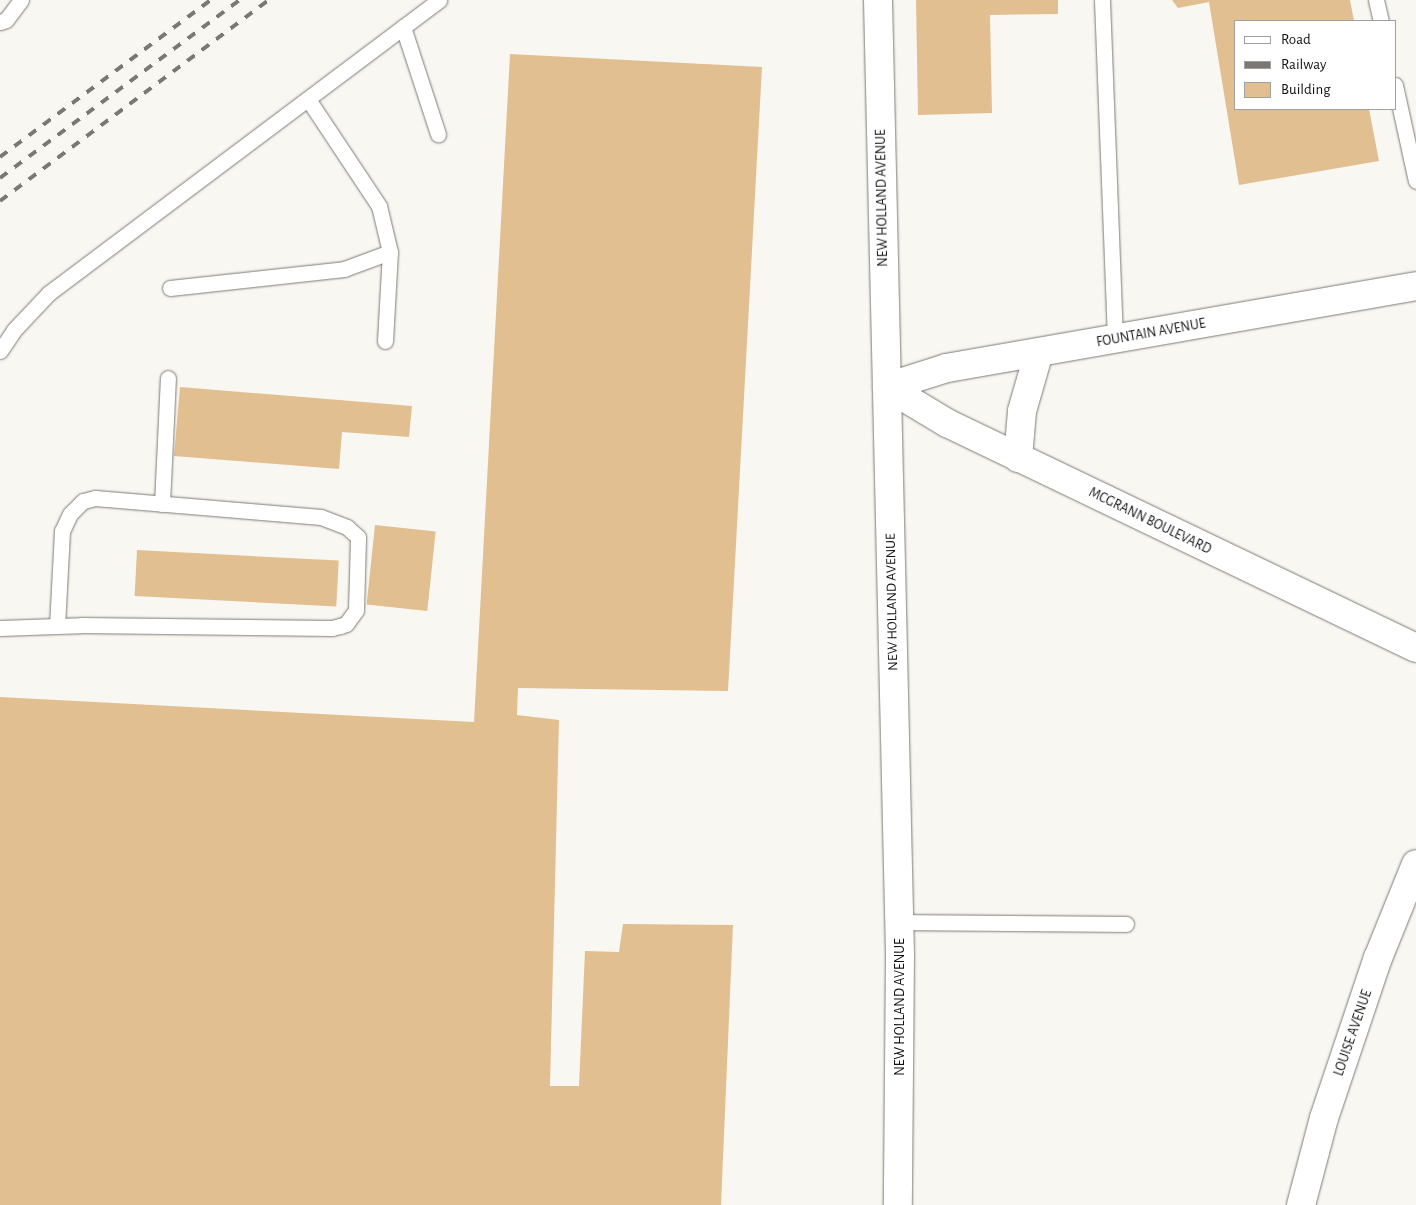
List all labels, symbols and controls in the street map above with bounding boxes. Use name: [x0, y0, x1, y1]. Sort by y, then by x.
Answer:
legend: [1234, 20, 1396, 110]
text: Road: [1281, 32, 1311, 47]
text: Railway: [1281, 57, 1326, 72]
text: Building: [1281, 82, 1331, 97]
street label: NEW HOLLAND AVENUE: [872, 129, 892, 267]
street label: FOUNTAIN AVENUE: [1095, 315, 1207, 351]
street label: MCGRANN BOULEVARD: [1086, 484, 1214, 558]
street label: NEW HOLLAND AVENUE: [882, 533, 902, 671]
street label: NEW HOLLAND AVENUE: [892, 938, 908, 1076]
street label: LOUISE AVENUE: [1330, 988, 1376, 1078]

